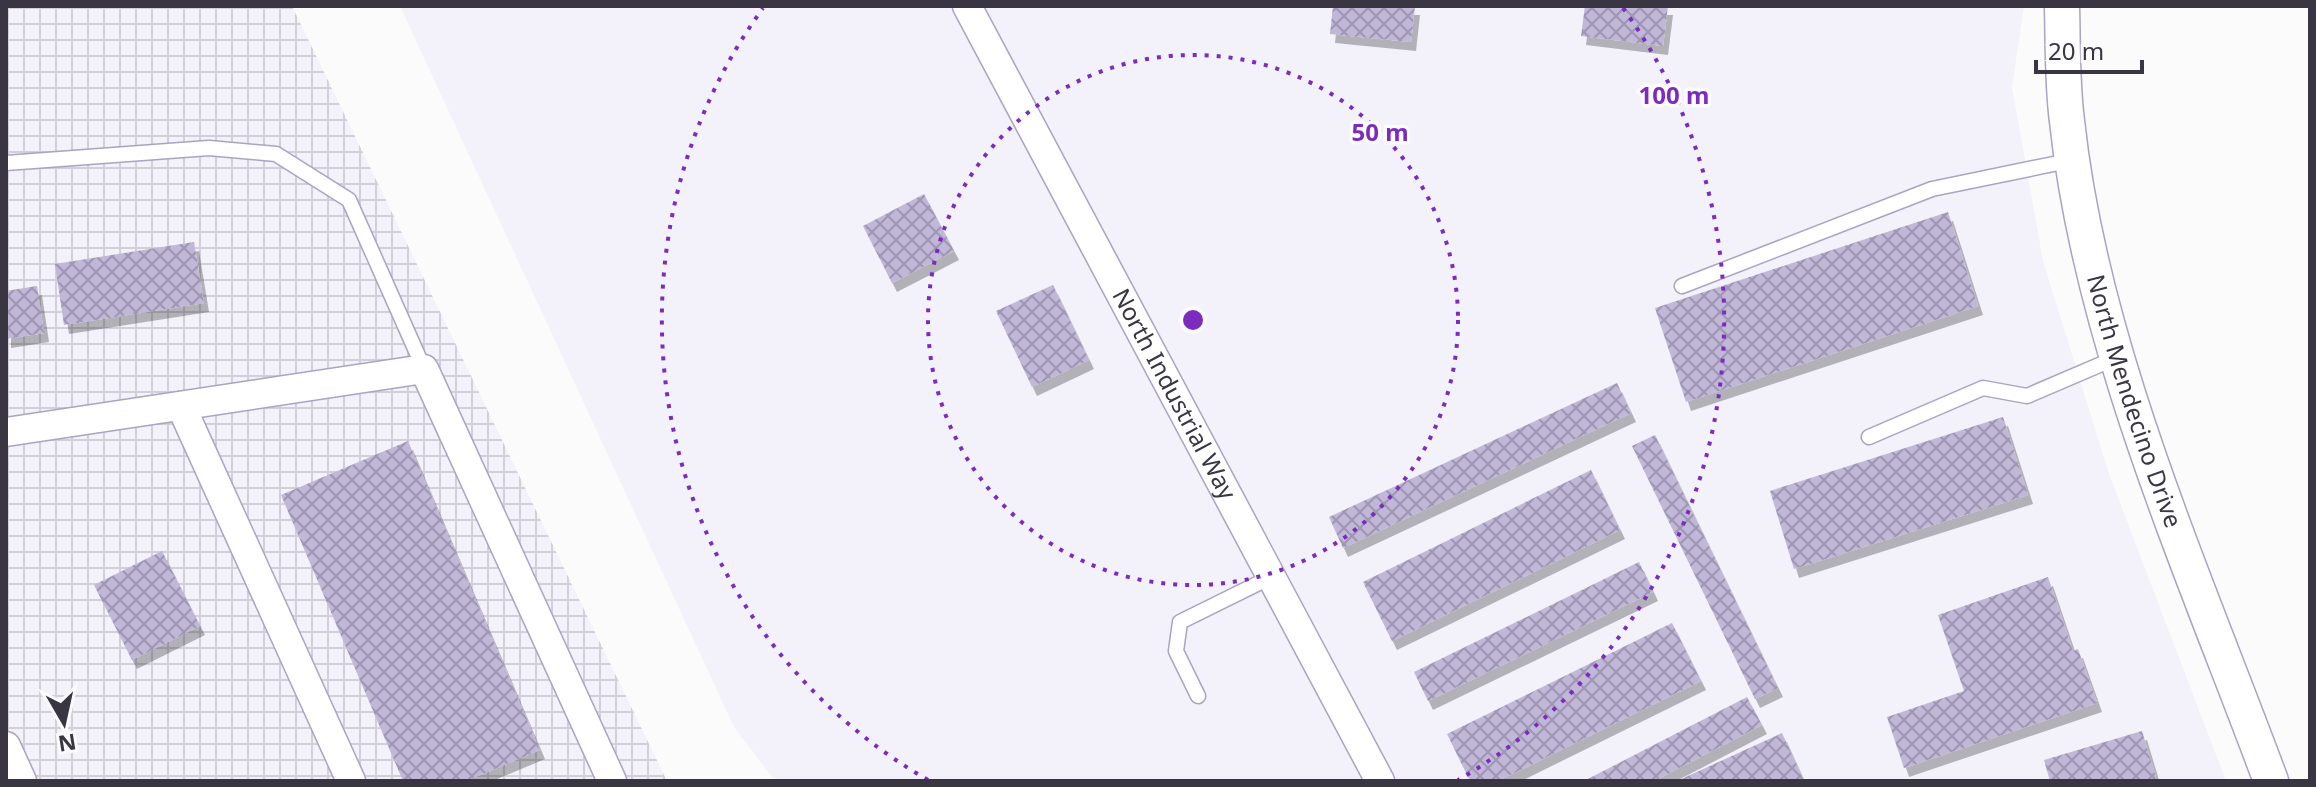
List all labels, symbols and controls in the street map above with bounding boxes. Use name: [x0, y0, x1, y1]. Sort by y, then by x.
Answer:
scale bar: [2036, 24, 2142, 74]
text: 20 m: [2048, 34, 2104, 67]
text: 100 m: [1639, 78, 1709, 111]
text: 50 m: [1351, 115, 1409, 148]
street label: North Mendecino Drive: [2080, 271, 2191, 532]
street label: North Industrial Way: [1105, 282, 1245, 506]
centre of rings: [1179, 306, 1207, 334]
north arrow: [24, 683, 104, 763]
text: N: [56, 728, 78, 760]

